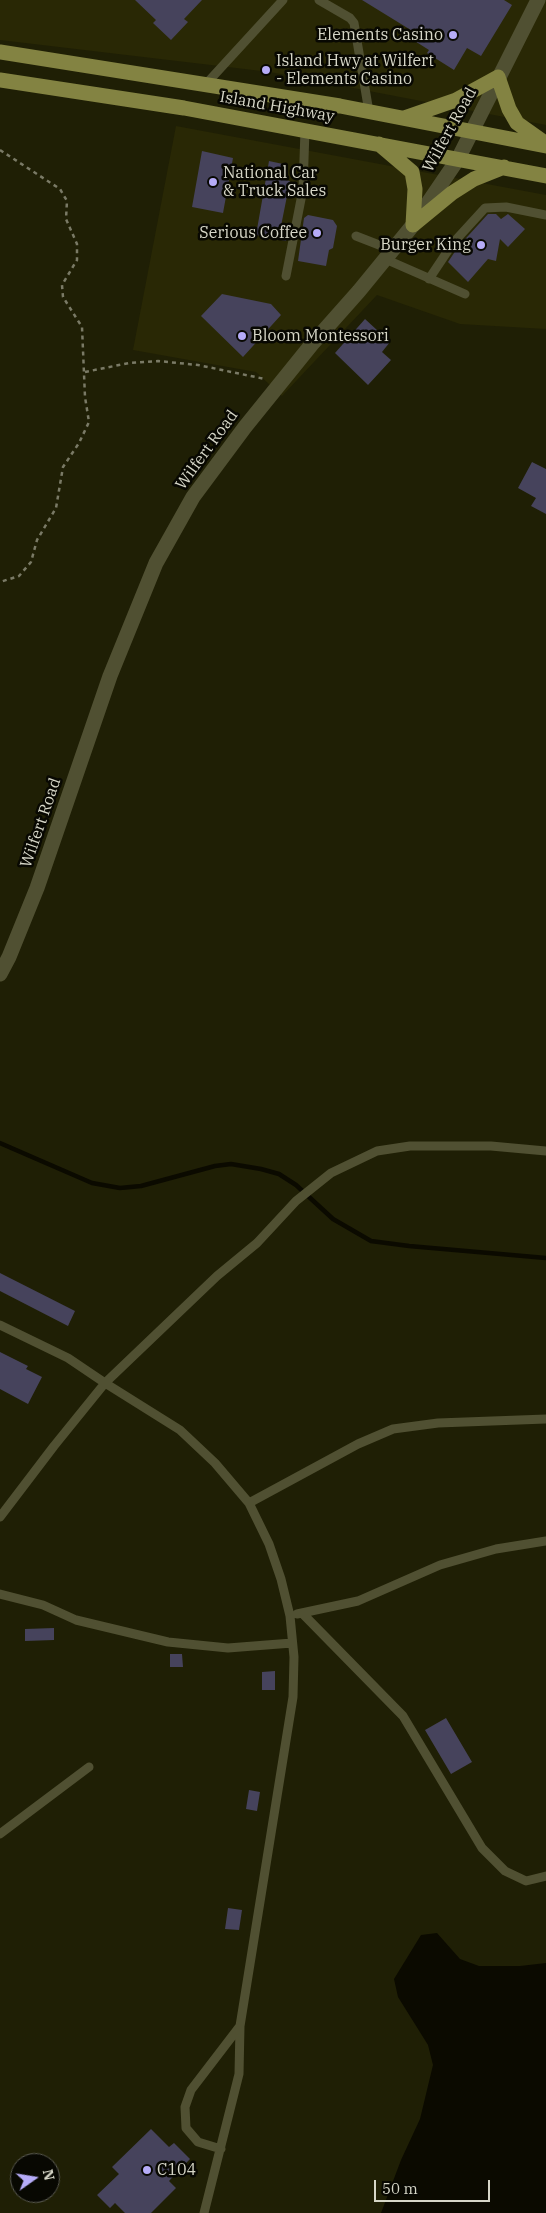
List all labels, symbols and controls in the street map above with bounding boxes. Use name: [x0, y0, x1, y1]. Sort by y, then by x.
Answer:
place label: Elements Casino: [317, 25, 443, 45]
marker: Elements Casino: [447, 29, 459, 41]
place label: Island Hwy at Wilfert - Elements Casino: [276, 51, 434, 89]
marker: Island Hwy at Wilfert - Elements Casino: [260, 64, 272, 76]
street label: Wilfert Road: [419, 84, 481, 176]
street label: Island Highway: [218, 87, 336, 127]
place label: National Car & Truck Sales: [223, 163, 326, 201]
marker: National Car & Truck Sales: [207, 176, 219, 188]
place label: Serious Coffee: [199, 223, 307, 243]
marker: Serious Coffee: [311, 227, 323, 239]
place label: Burger King: [380, 235, 471, 255]
marker: Burger King: [475, 239, 487, 251]
place label: Bloom Montessori: [252, 326, 389, 346]
marker: Bloom Montessori: [236, 330, 248, 342]
street label: Wilfert Road: [172, 406, 242, 494]
street label: Wilfert Road: [17, 776, 65, 870]
north arrow: [10, 2153, 60, 2203]
place label: C104: [157, 2160, 196, 2180]
marker: C104: [141, 2164, 153, 2176]
text: N: [39, 2167, 59, 2182]
scale bar: [376, 2170, 492, 2202]
text: 50 m: [382, 2179, 418, 2198]

